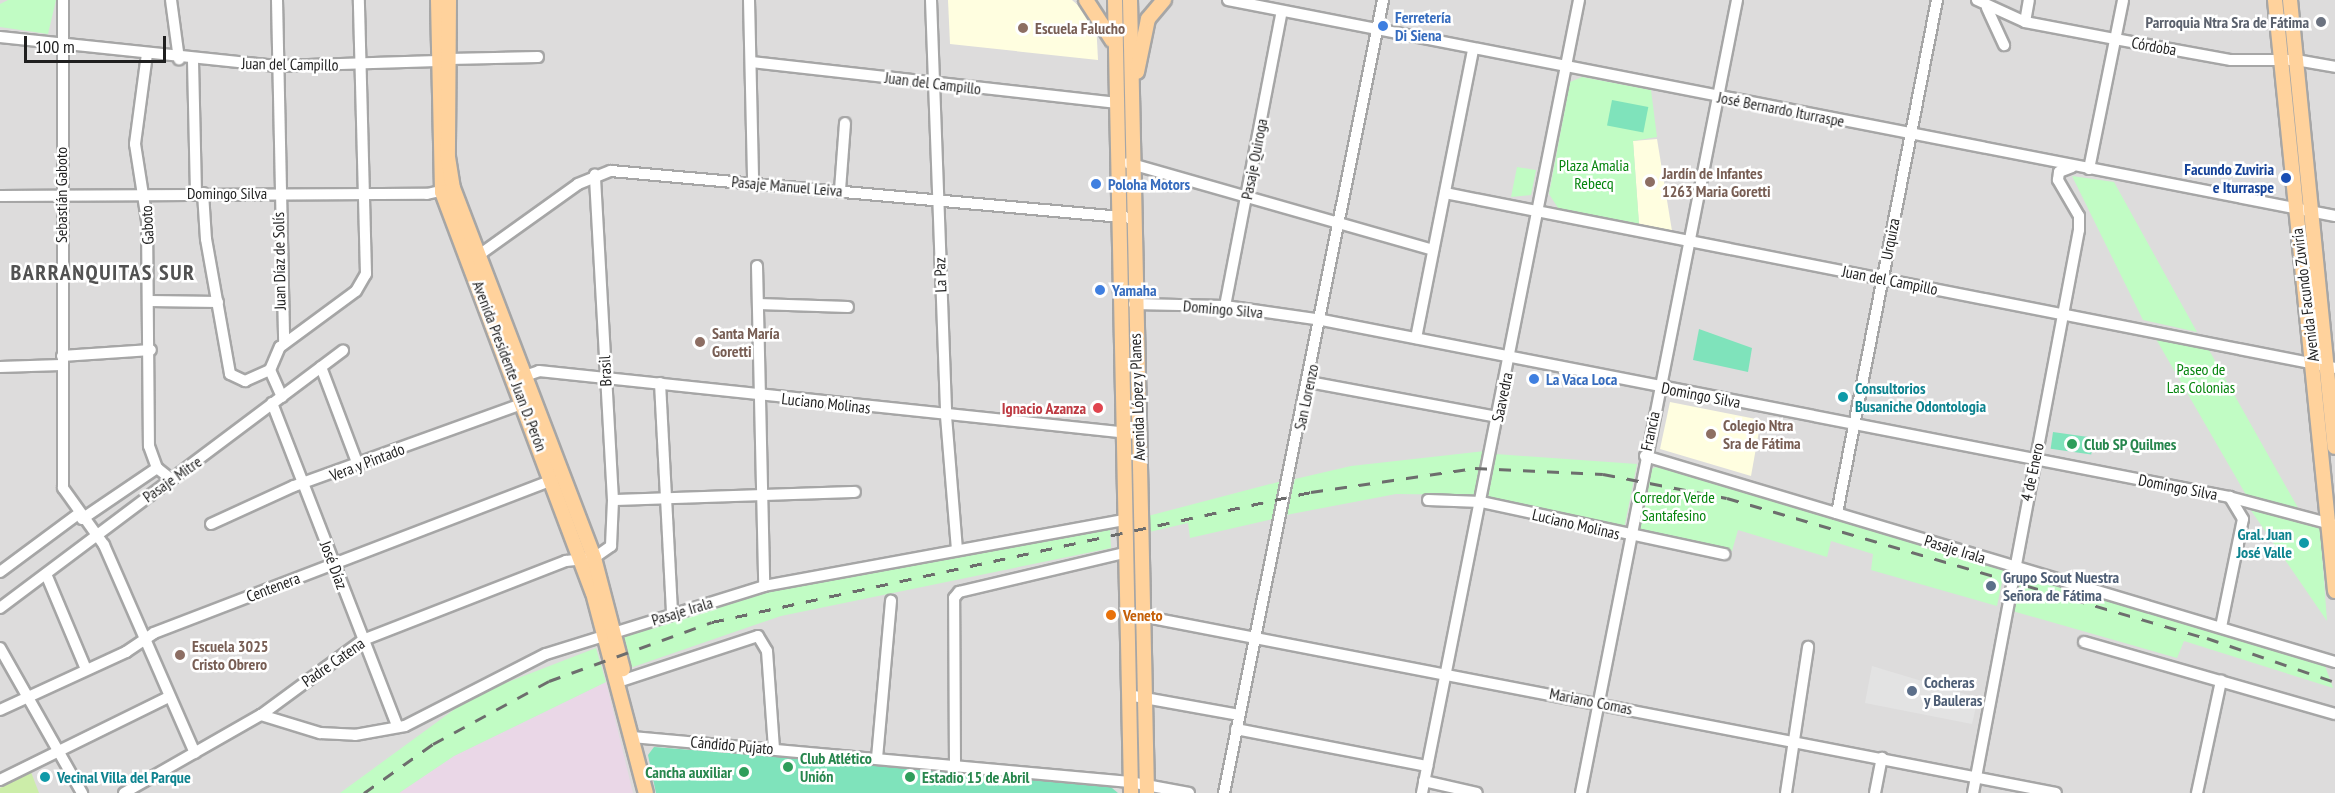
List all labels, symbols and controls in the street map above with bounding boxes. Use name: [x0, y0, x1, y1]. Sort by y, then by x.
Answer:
place label: Ferretería Di Siena: [1395, 7, 1451, 45]
place label: Parroquia Ntra Sra de Fátima: [2145, 12, 2309, 32]
marker: Parroquia Ntra Sra de Fátima: [2314, 15, 2328, 29]
place label: Escuela Falucho: [1035, 18, 1125, 38]
marker: Ferretería Di Siena: [1376, 19, 1390, 33]
marker: Escuela Falucho: [1016, 21, 1030, 35]
scale bar: [27, 24, 170, 62]
street label: Córdoba: [2130, 33, 2178, 59]
text: 100 m: [35, 35, 75, 58]
street label: Juan del Campillo: [241, 54, 339, 74]
street label: Juan del Campillo: [884, 68, 982, 98]
street label: José Bernardo Iturraspe: [1716, 87, 1846, 131]
street label: Pasaje Quiroga: [1237, 117, 1271, 201]
street label: Sebastián Gaboto: [51, 147, 71, 243]
park label: Plaza Amalia Rebecq: [1559, 155, 1629, 193]
place label: Facundo Zuviria e Iturraspe: [2184, 159, 2274, 197]
place label: Jardín de Infantes 1263 Maria Goretti: [1662, 163, 1771, 201]
marker: Facundo Zuviria e Iturraspe: [2279, 171, 2293, 185]
street label: Pasaje Manuel Leiva: [731, 172, 843, 200]
place label: Poloha Motors: [1108, 174, 1190, 194]
marker: Jardín de Infantes 1263 Maria Goretti: [1643, 175, 1657, 189]
marker: Poloha Motors: [1089, 177, 1103, 191]
street label: Domingo Silva: [187, 183, 267, 203]
street label: Gaboto: [136, 205, 158, 245]
street label: Juan Díaz de Solís: [269, 212, 289, 310]
street label: Urquiza: [1877, 216, 1903, 262]
street label: Avenida Facundo Zuviría: [2287, 227, 2323, 363]
street label: La Paz: [930, 257, 950, 293]
district label: BARRANQUITAS SUR: [10, 260, 196, 286]
street label: Juan del Campillo: [1841, 261, 1939, 299]
street label: Avenida Presidente Juan D. Perón: [468, 278, 552, 454]
place label: Yamaha: [1112, 280, 1157, 300]
marker: Yamaha: [1093, 283, 1107, 297]
street label: Domingo Silva: [1182, 296, 1264, 322]
place label: Santa María Goretti: [712, 323, 779, 361]
street label: Avenida López y Planes: [1125, 333, 1149, 461]
marker: Santa María Goretti: [693, 335, 707, 349]
street label: Brasil: [595, 355, 615, 387]
park label: Paseo de Las Colonias: [2167, 359, 2235, 397]
street label: San Lorenzo: [1290, 362, 1322, 432]
place label: La Vaca Loca: [1546, 369, 1618, 389]
street label: Saavedra: [1487, 370, 1517, 424]
marker: La Vaca Loca: [1527, 372, 1541, 386]
street label: Domingo Silva: [1660, 378, 1742, 412]
place label: Consultorios Busaniche Odontologia: [1855, 378, 1986, 416]
street label: Luciano Molinas: [781, 389, 871, 417]
marker: Consultorios Busaniche Odontologia: [1836, 390, 1850, 404]
place label: Ignacio Azanza: [1001, 398, 1086, 418]
marker: Ignacio Azanza: [1091, 401, 1105, 415]
street label: Francia: [1636, 409, 1664, 453]
place label: Colegio Ntra Sra de Fátima: [1723, 415, 1801, 453]
marker: Colegio Ntra Sra de Fátima: [1704, 427, 1718, 441]
place label: Club SP Quilmes: [2084, 434, 2177, 454]
marker: Club SP Quilmes: [2065, 437, 2079, 451]
street label: Vera y Pintado: [327, 439, 407, 485]
street label: 4 de Enero: [2016, 441, 2048, 503]
street label: Pasaje Mitre: [139, 452, 205, 506]
street label: Domingo Silva: [2137, 470, 2219, 504]
park label: Corredor Verde Santafesino: [1633, 487, 1715, 525]
street label: Luciano Molinas: [1530, 505, 1622, 543]
place label: Gral. Juan José Valle: [2236, 524, 2292, 562]
street label: Pasaje Irala: [1922, 531, 1988, 567]
marker: Gral. Juan José Valle: [2297, 536, 2311, 550]
street label: José Díaz: [316, 538, 352, 592]
place label: Grupo Scout Nuestra Señora de Fátima: [2003, 567, 2119, 605]
street label: Centenera: [244, 568, 302, 606]
marker: Grupo Scout Nuestra Señora de Fátima: [1984, 579, 1998, 593]
street label: Pasaje Irala: [649, 593, 715, 629]
place label: Veneto: [1123, 605, 1163, 625]
marker: Veneto: [1104, 608, 1118, 622]
street label: Padre Catena: [298, 633, 368, 691]
place label: Escuela 3025 Cristo Obrero: [192, 636, 268, 674]
marker: Escuela 3025 Cristo Obrero: [173, 648, 187, 662]
place label: Cocheras y Bauleras: [1924, 672, 1983, 710]
street label: Mariano Comas: [1548, 684, 1634, 718]
marker: Cocheras y Bauleras: [1905, 684, 1919, 698]
street label: Cándido Pujato: [690, 732, 774, 758]
place label: Club Atlético Unión: [800, 748, 872, 786]
marker: Club Atlético Unión: [781, 760, 795, 774]
place label: Cancha auxiliar: [645, 762, 732, 782]
marker: Cancha auxiliar: [737, 765, 751, 779]
place label: Vecinal Villa del Parque: [57, 767, 191, 787]
place label: Estadio 15 de Abril: [922, 767, 1030, 787]
marker: Vecinal Villa del Parque: [38, 770, 52, 784]
marker: Estadio 15 de Abril: [903, 770, 917, 784]

